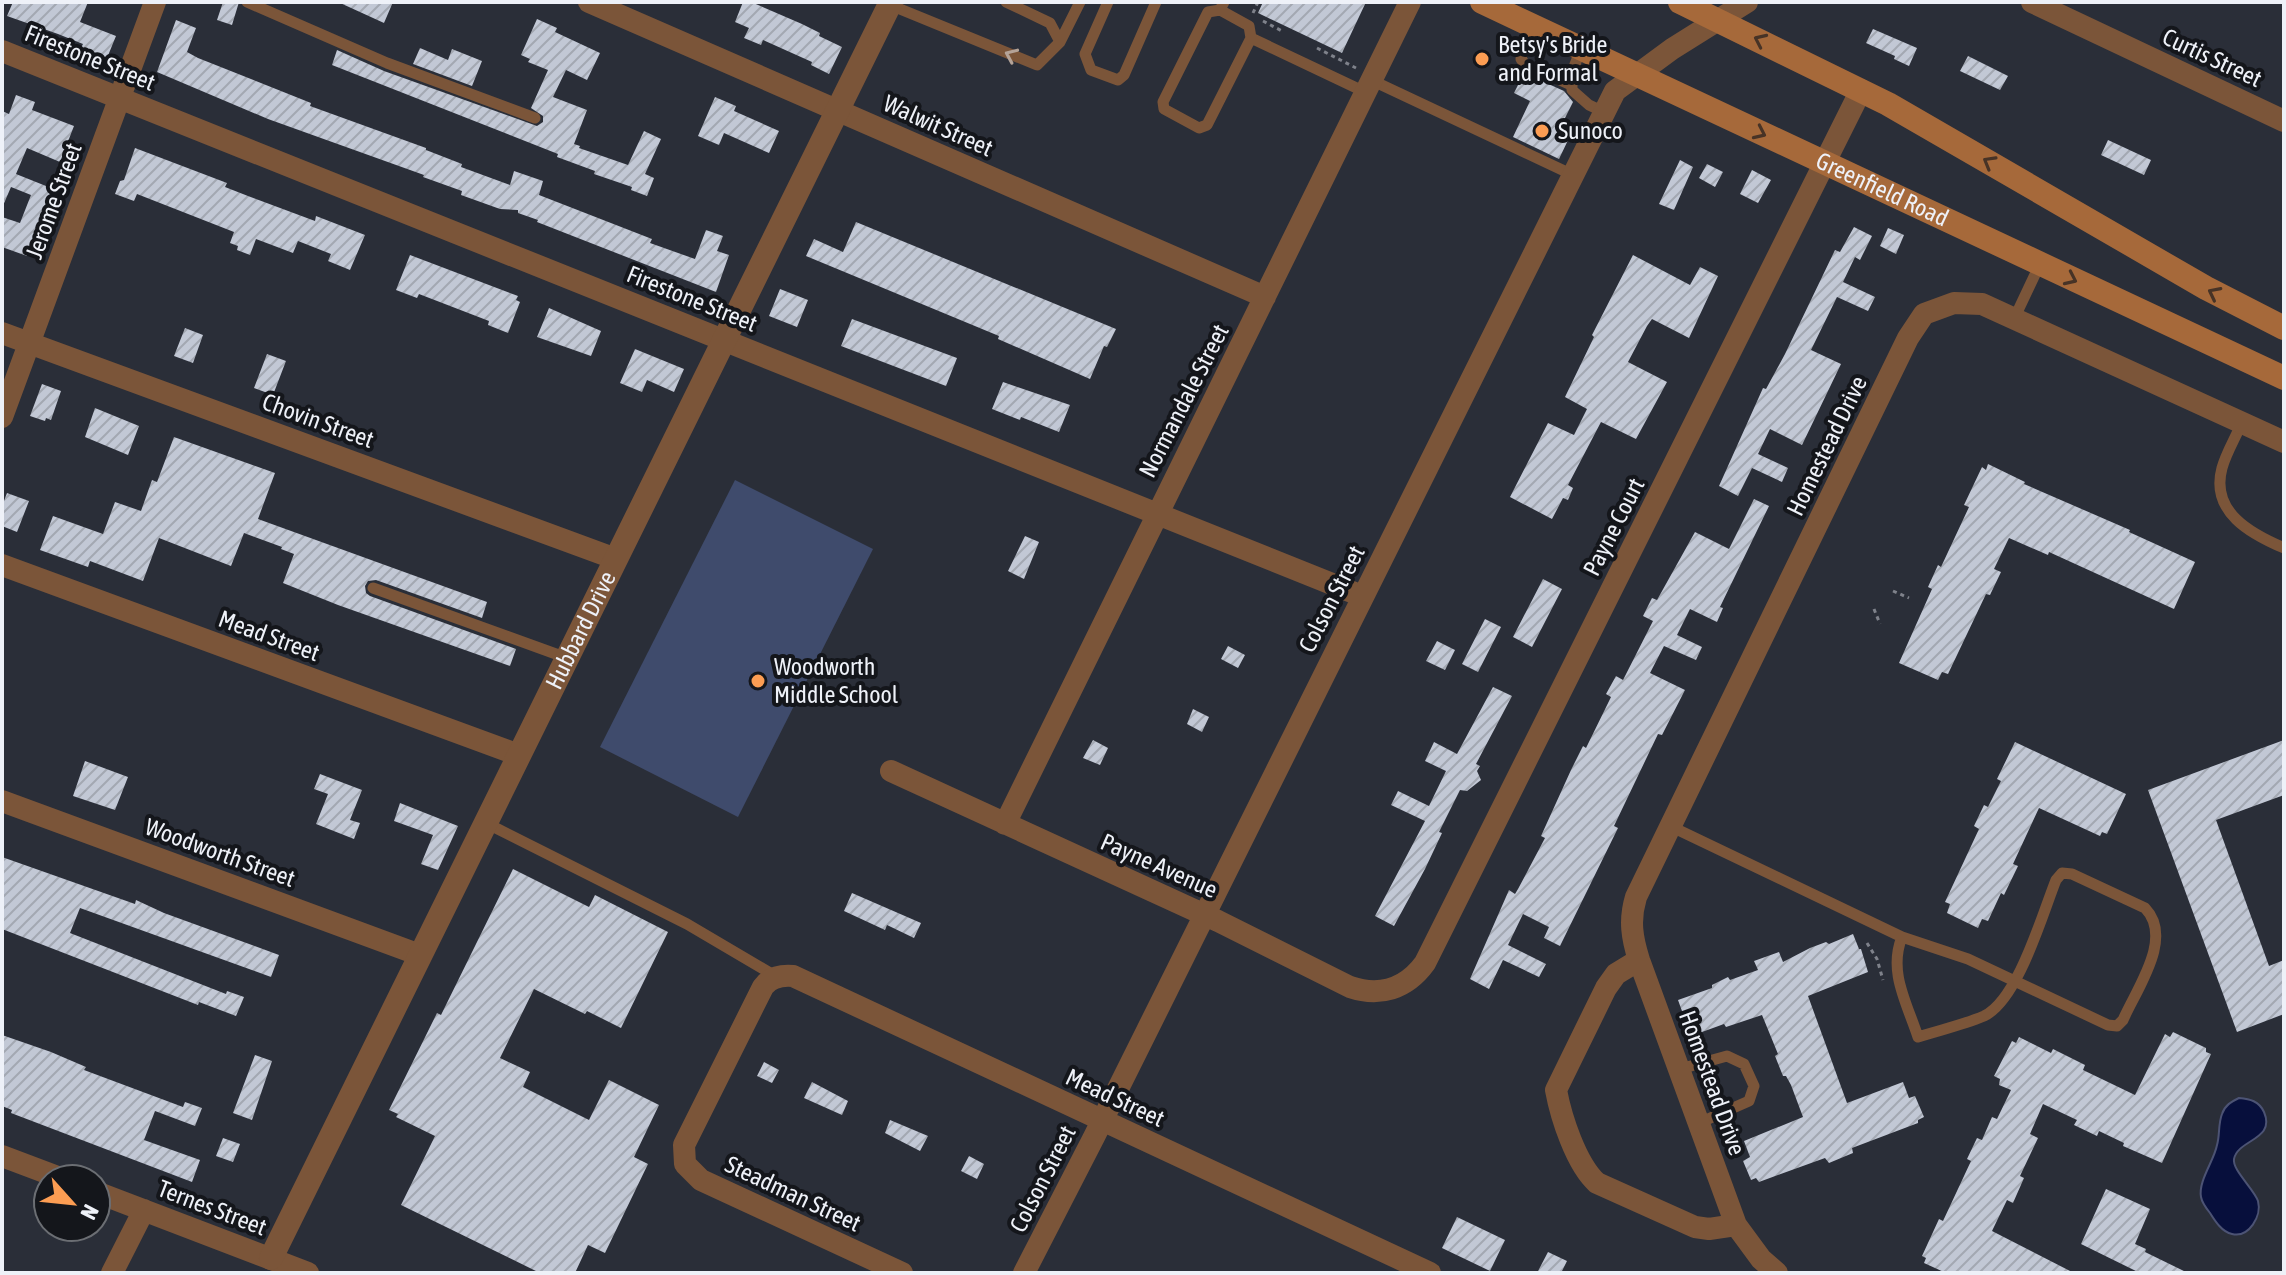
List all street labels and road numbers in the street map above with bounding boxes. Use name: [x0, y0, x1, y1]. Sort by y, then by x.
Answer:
street label: Firestone Street: [21, 19, 159, 96]
street label: Curtis Street: [2158, 23, 2266, 92]
street label: Walwit Street: [879, 89, 997, 162]
street label: Jerome Street: [20, 139, 87, 262]
street label: Greenfield Road: [1812, 147, 1953, 232]
street label: Firestone Street: [623, 260, 761, 337]
street label: Normandale Street: [1133, 320, 1234, 482]
street label: Homestead Drive: [1781, 372, 1872, 520]
street label: Chovin Street: [259, 388, 378, 453]
street label: Payne Court: [1578, 474, 1650, 580]
street label: Colson Street: [1293, 541, 1370, 656]
street label: Hubbard Drive: [540, 567, 621, 693]
street label: Mead Street: [215, 605, 323, 666]
street label: Woodworth Street: [142, 813, 299, 892]
street label: Payne Avenue: [1097, 828, 1222, 903]
street label: Homestead Drive: [1674, 1007, 1751, 1159]
street label: Mead Street: [1062, 1063, 1169, 1132]
street label: Colson Street: [1004, 1121, 1081, 1236]
street label: Steadman Street: [721, 1150, 865, 1237]
street label: Ternes Street: [154, 1174, 270, 1241]

